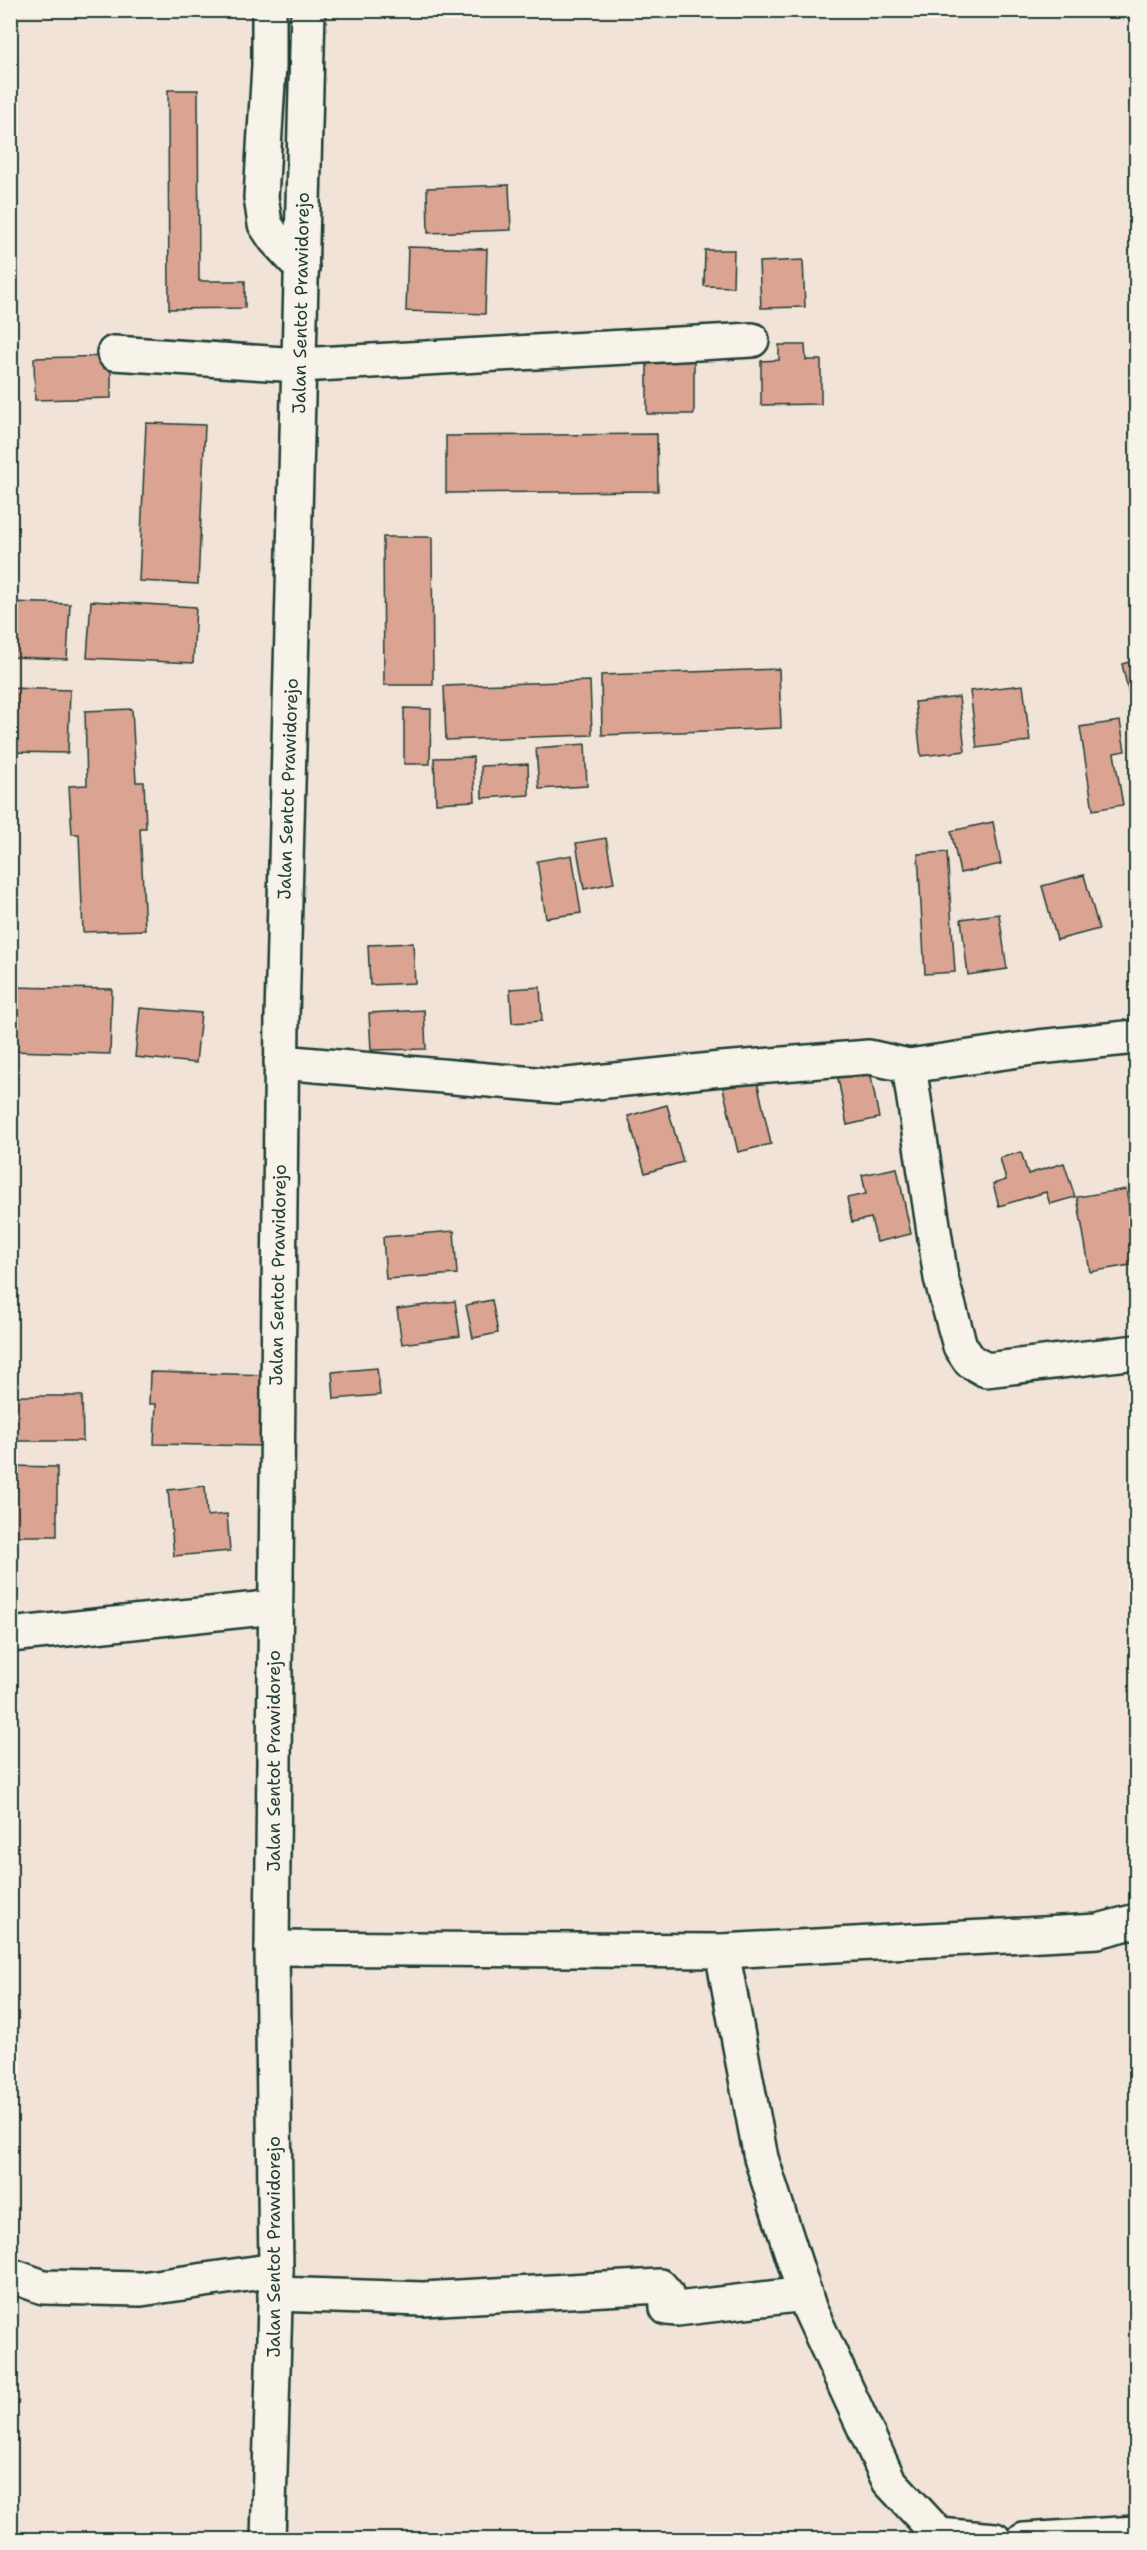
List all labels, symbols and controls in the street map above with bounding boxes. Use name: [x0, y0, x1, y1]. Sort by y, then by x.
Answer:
street label: Jalan Sentot Prawidorejo: [287, 192, 315, 414]
street label: Jalan Sentot Prawidorejo: [272, 678, 304, 900]
street label: Jalan Sentot Prawidorejo: [264, 1164, 292, 1386]
street label: Jalan Sentot Prawidorejo: [262, 1650, 286, 1872]
street label: Jalan Sentot Prawidorejo: [262, 2136, 286, 2358]

